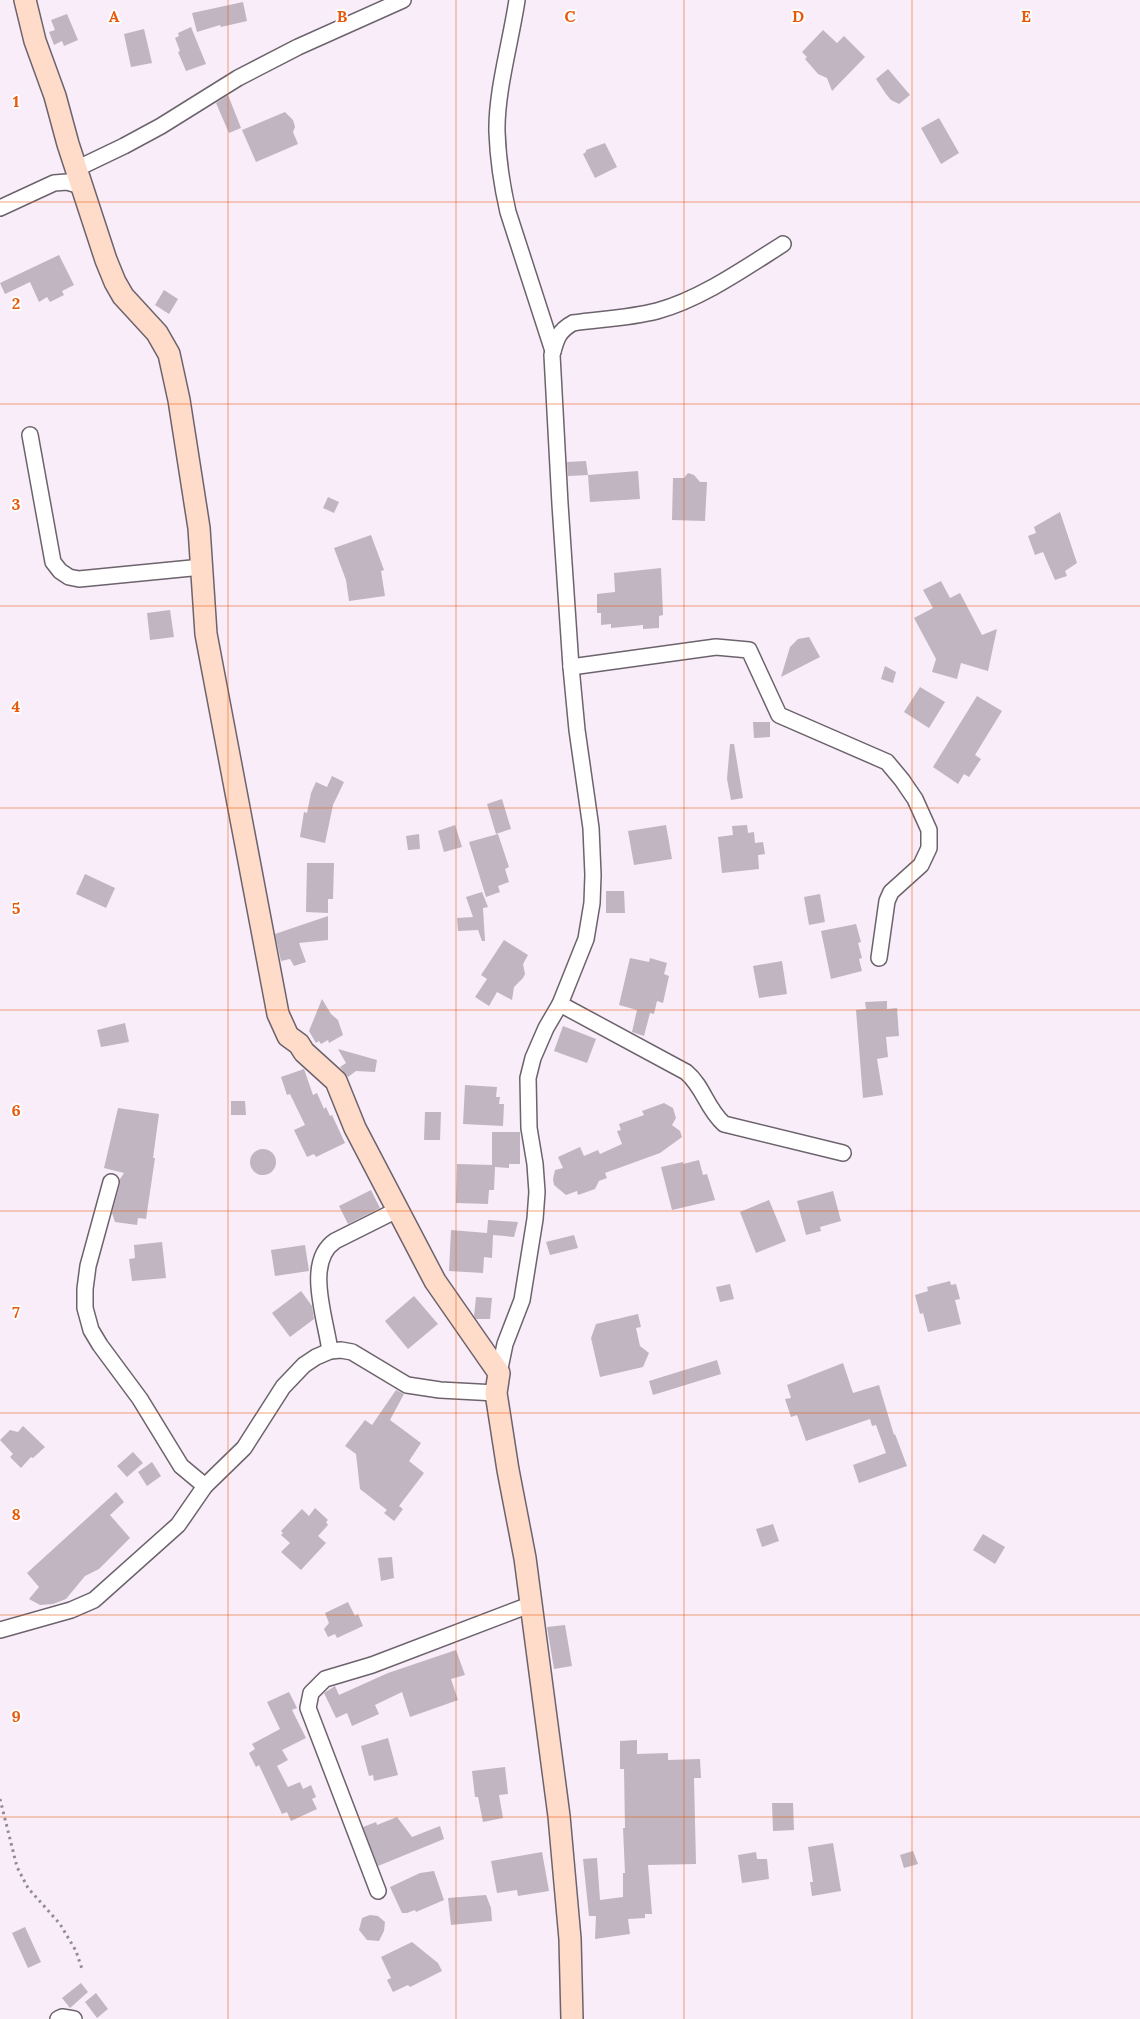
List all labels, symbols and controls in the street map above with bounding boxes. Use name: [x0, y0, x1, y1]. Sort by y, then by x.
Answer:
text: A: [109, 6, 120, 26]
text: B: [337, 6, 348, 26]
text: C: [564, 6, 576, 26]
text: D: [792, 6, 804, 26]
text: E: [1021, 6, 1031, 26]
text: 1: [13, 91, 19, 111]
text: 2: [12, 293, 20, 313]
text: 3: [12, 494, 21, 514]
text: 4: [12, 696, 21, 716]
text: 5: [12, 898, 21, 918]
text: 6: [11, 1100, 21, 1120]
text: 7: [12, 1302, 20, 1322]
text: 8: [11, 1504, 21, 1524]
text: 9: [11, 1706, 21, 1726]

